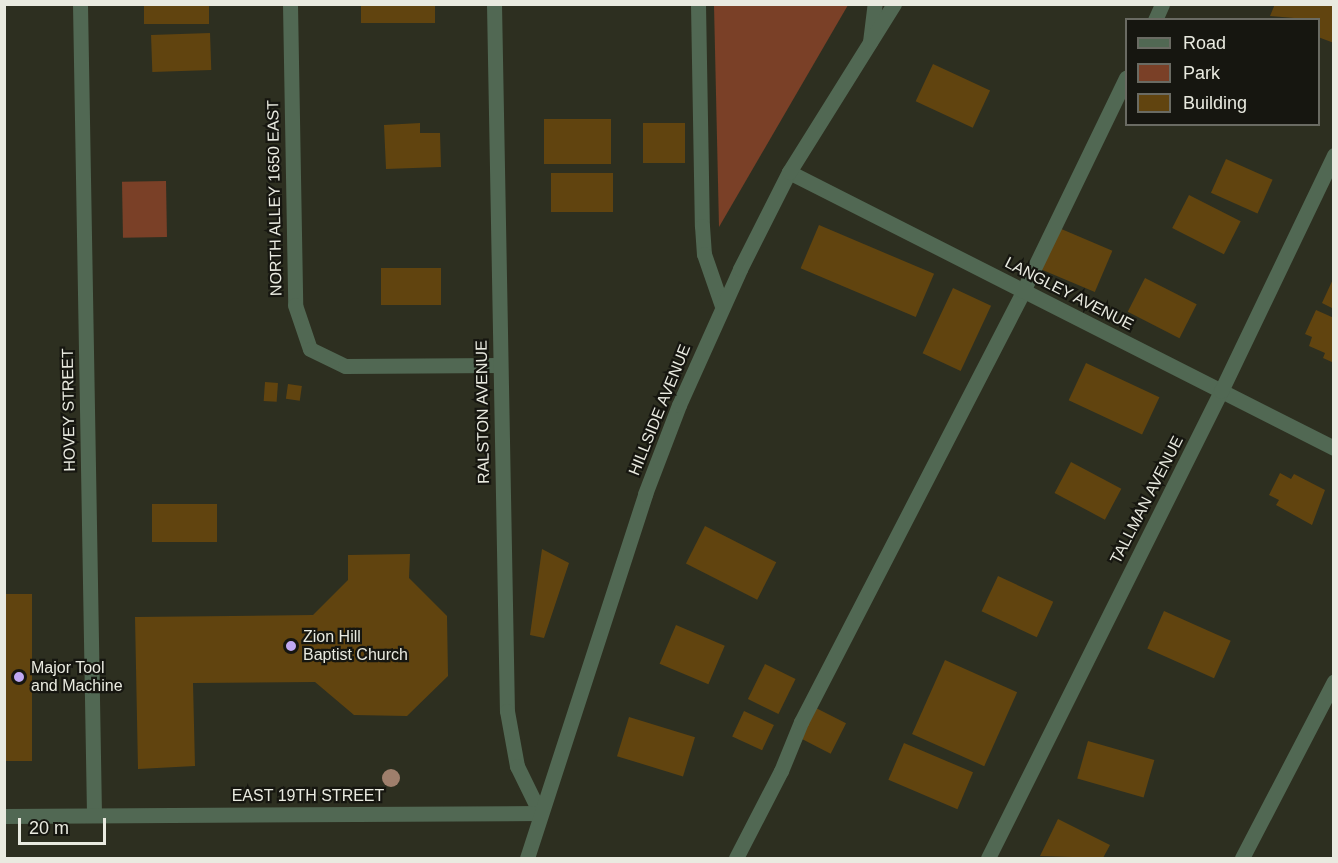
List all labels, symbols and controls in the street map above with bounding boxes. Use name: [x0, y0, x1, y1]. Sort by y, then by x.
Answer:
legend: [1125, 18, 1320, 126]
text: Road: [1183, 33, 1226, 53]
text: Park: [1183, 63, 1220, 83]
text: Building: [1183, 93, 1247, 113]
street label: NORTH ALLEY 1650 EAST: [264, 99, 286, 297]
street label: LANGLEY AVENUE: [1001, 253, 1137, 335]
street label: RALSTON AVENUE: [472, 340, 494, 484]
street label: HILLSIDE AVENUE: [625, 341, 695, 479]
street label: HOVEY STREET: [58, 348, 80, 472]
street label: TALLMAN AVENUE: [1106, 433, 1188, 567]
place label: Zion Hill Baptist Church: [303, 627, 408, 665]
marker: Zion Hill Baptist Church: [284, 639, 298, 653]
place label: Major Tool and Machine: [31, 658, 123, 696]
marker: Major Tool and Machine: [12, 670, 26, 684]
street label: EAST 19TH STREET: [232, 786, 384, 806]
scale bar: [21, 806, 110, 844]
text: 20 m: [29, 818, 69, 838]

